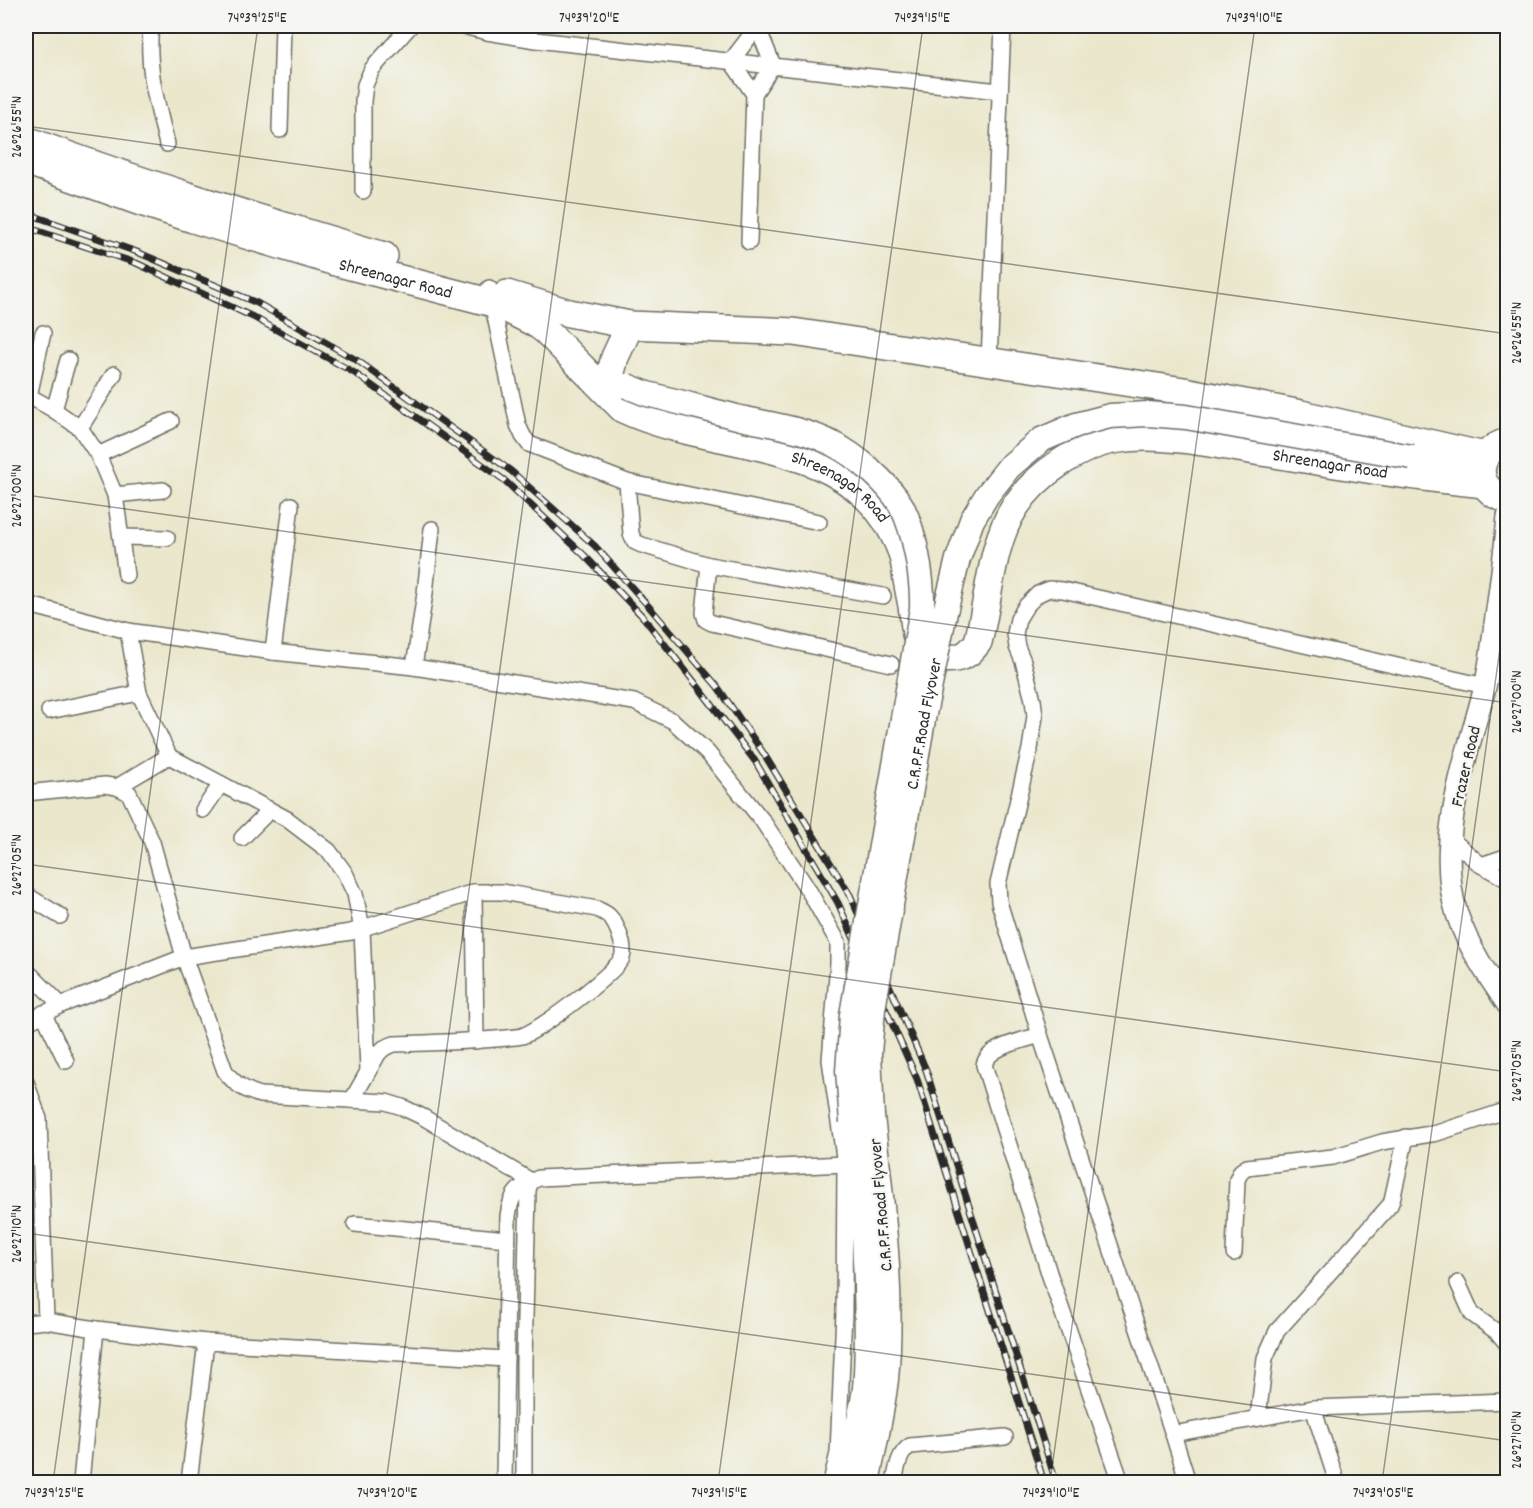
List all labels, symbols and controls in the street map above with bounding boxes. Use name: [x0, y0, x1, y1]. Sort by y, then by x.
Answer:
text: 74°39'25"E: [228, 8, 287, 30]
text: 74°39'20"E: [559, 8, 619, 30]
text: 74°39'15"E: [894, 8, 950, 30]
text: 74°39'10"E: [1226, 8, 1283, 30]
text: 26°26'55"N: [7, 96, 29, 158]
street label: Shreenagar Road: [336, 253, 455, 307]
text: 26°26'55"N: [1507, 302, 1529, 364]
street label: Shreenagar Road: [1270, 444, 1389, 487]
street label: Shreenagar Road: [787, 446, 894, 529]
text: 26°27'00"N: [7, 464, 29, 528]
street label: C.R.P.F.Road Flyover: [901, 656, 950, 792]
text: 26°27'00"N: [1507, 670, 1529, 734]
street label: Frazer Road: [1446, 724, 1489, 810]
text: 26°27'05"N: [7, 834, 29, 896]
text: 26°27'05"N: [1507, 1040, 1529, 1102]
street label: C.R.P.F.Road Flyover: [864, 1137, 901, 1272]
text: 26°27'10"N: [7, 1205, 29, 1263]
text: 26°27'10"N: [1507, 1411, 1529, 1469]
text: 74°39'25"E: [25, 1483, 84, 1505]
text: 74°39'20"E: [357, 1483, 417, 1505]
text: 74°39'15"E: [691, 1483, 747, 1505]
text: 74°39'10"E: [1023, 1483, 1080, 1505]
text: 74°39'05"E: [1353, 1483, 1413, 1505]

